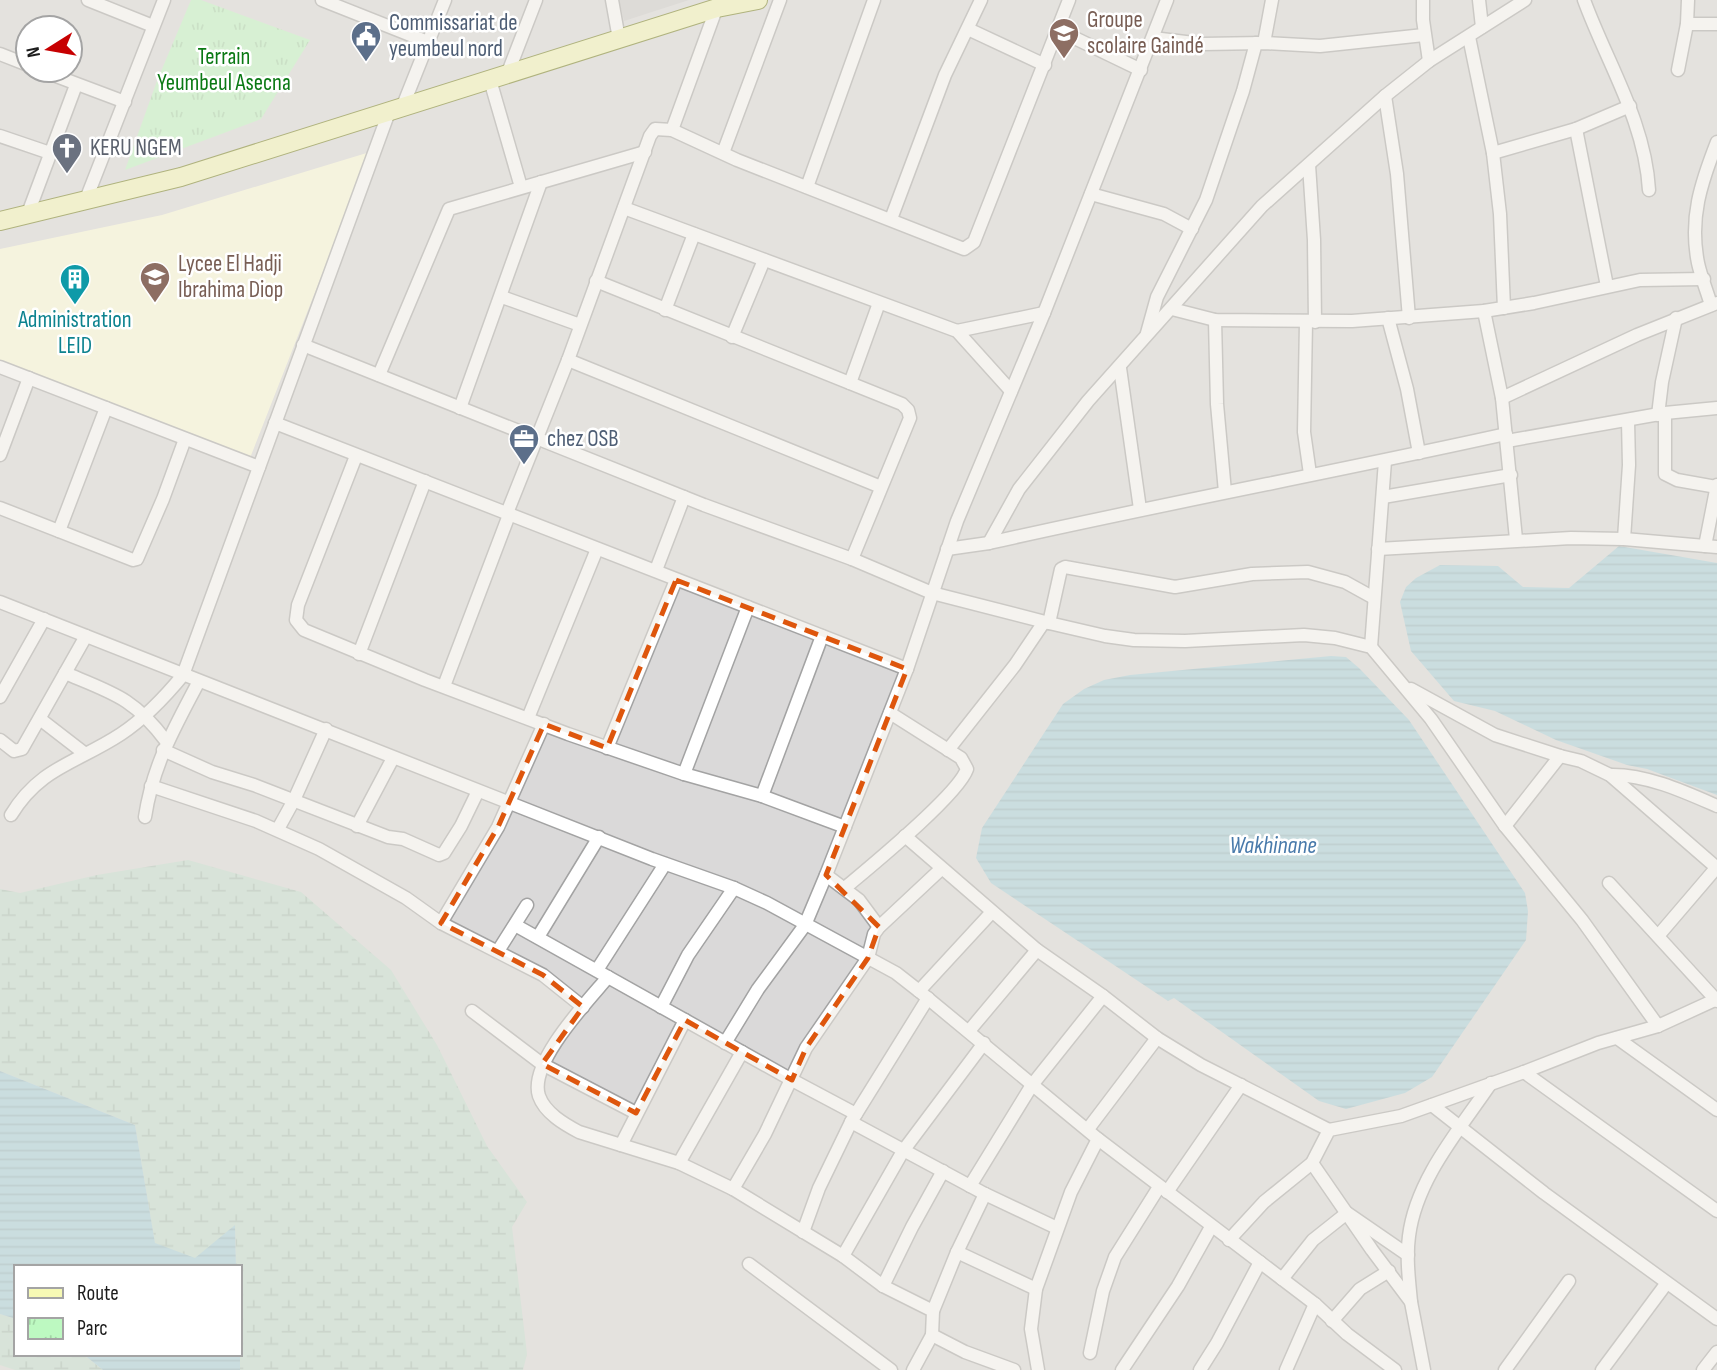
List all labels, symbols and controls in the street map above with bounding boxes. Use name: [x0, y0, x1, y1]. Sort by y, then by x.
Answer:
place label: Groupe scolaire Gaindé: [1087, 6, 1204, 60]
place label: Commissariat de yeumbeul nord: [389, 9, 518, 63]
north arrow: [14, 14, 84, 84]
school or university icon: Groupe scolaire Gaindé: [1047, 16, 1081, 60]
public building icon: Commissariat de yeumbeul nord: [349, 19, 383, 63]
park label: Terrain Yeumbeul Asecna: [157, 43, 291, 97]
text: N: [22, 45, 46, 59]
church icon: KERU NGEM: [50, 131, 84, 175]
place label: KERU NGEM: [90, 134, 182, 162]
place label: Lycee El Hadji Ibrahima Diop: [178, 250, 283, 304]
school or university icon: Lycee El Hadji Ibrahima Diop: [138, 260, 172, 304]
building icon: Administration LEID: [58, 262, 92, 306]
place label: Administration LEID: [17, 306, 132, 360]
office icon: chez OSB: [507, 422, 541, 466]
place label: chez OSB: [547, 425, 618, 453]
water label: Wakhinane: [1229, 831, 1317, 860]
legend: [14, 1265, 242, 1356]
text: Route: [77, 1281, 119, 1306]
text: Parc: [77, 1316, 108, 1341]

